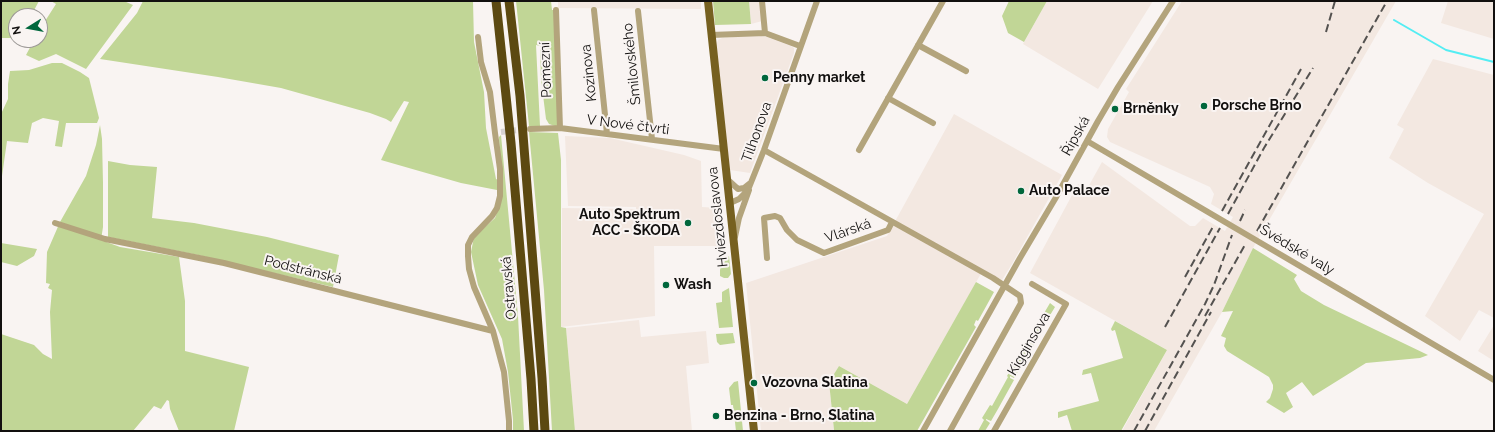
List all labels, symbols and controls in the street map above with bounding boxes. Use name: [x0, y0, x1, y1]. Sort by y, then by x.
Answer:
north arrow: [8, 8, 48, 48]
street label: Šmilovského: [619, 22, 645, 106]
text: N: [10, 25, 24, 36]
street label: Pomezní: [537, 42, 555, 98]
street label: Kozinova: [578, 43, 600, 103]
place label: Penny market: [773, 70, 865, 86]
marker: Penny market: [760, 73, 770, 83]
place label: Porsche Brno: [1212, 98, 1301, 114]
street label: Tilhonova: [738, 100, 776, 164]
place label: Brněnky: [1123, 101, 1179, 117]
marker: Porsche Brno: [1199, 101, 1209, 111]
marker: Brněnky: [1110, 104, 1120, 114]
street label: V Nové čtvrti: [586, 112, 670, 138]
street label: Řípská: [1058, 113, 1094, 159]
street label: Hviezdoslavova: [704, 166, 732, 268]
place label: Auto Palace: [1029, 183, 1109, 199]
marker: Auto Palace: [1016, 186, 1026, 196]
place label: Auto Spektrum ACC - ŠKODA: [579, 207, 680, 240]
street label: Vlárská: [823, 215, 873, 247]
marker: Auto Spektrum ACC - ŠKODA: [683, 218, 693, 228]
street label: Švédské valy: [1257, 221, 1337, 279]
street label: Podstránská: [262, 252, 344, 288]
street label: Ostravská: [498, 256, 520, 320]
place label: Wash: [674, 277, 711, 293]
marker: Wash: [661, 280, 671, 290]
street label: Kigginsova: [1004, 309, 1054, 379]
place label: Vozovna Slatina: [762, 375, 868, 391]
marker: Vozovna Slatina: [749, 378, 759, 388]
place label: Benzina - Brno, Slatina: [724, 408, 875, 424]
marker: Benzina - Brno, Slatina: [711, 411, 721, 421]

